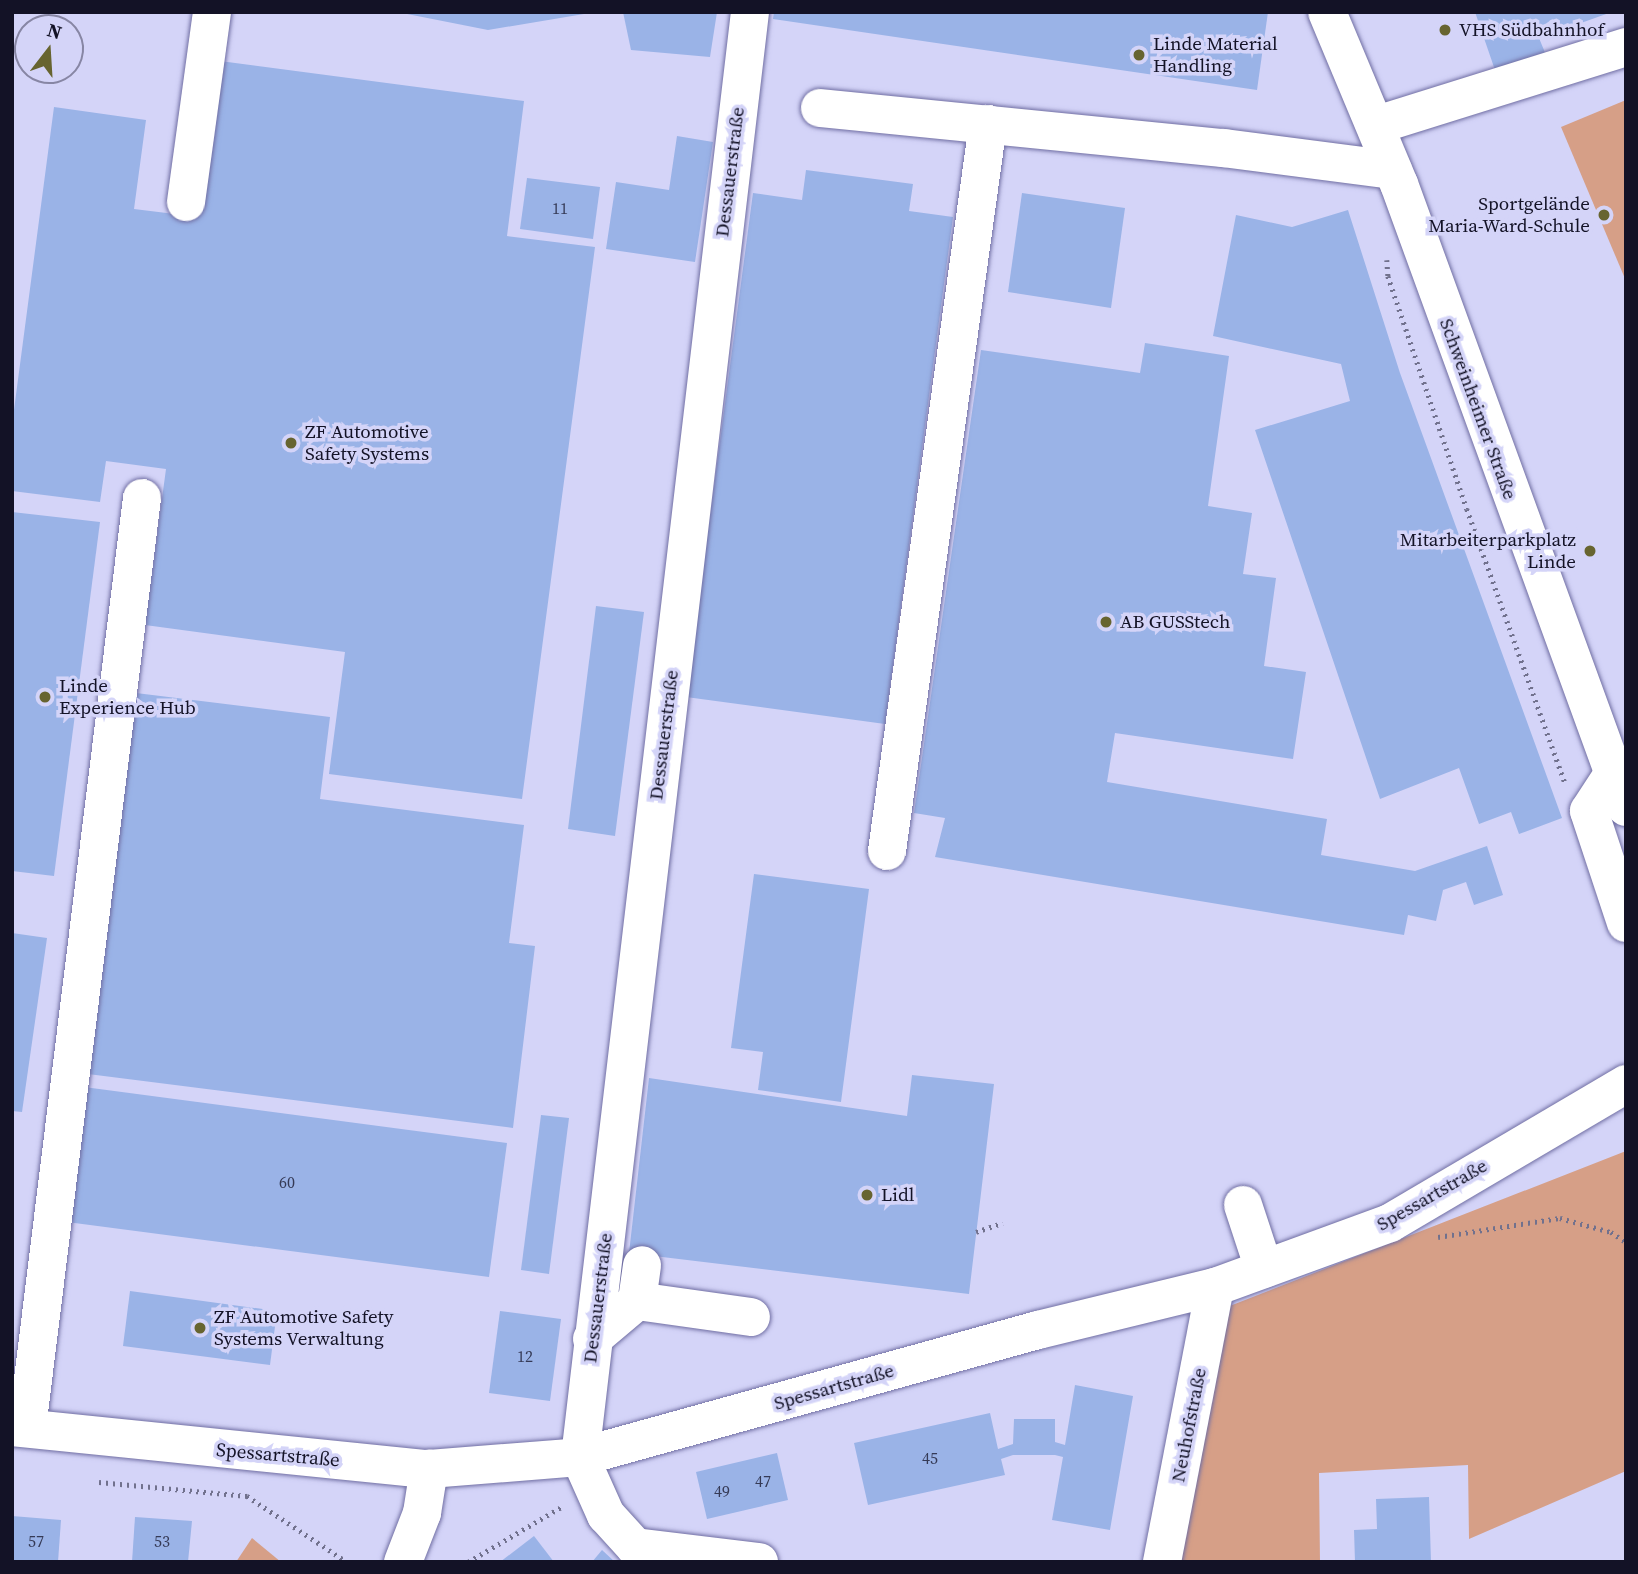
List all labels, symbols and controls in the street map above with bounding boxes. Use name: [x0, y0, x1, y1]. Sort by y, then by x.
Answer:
north arrow: [14, 14, 84, 84]
text: N: [44, 16, 65, 45]
place label: VHS Südbahnhof: [1459, 19, 1604, 41]
marker: VHS Südbahnhof: [1437, 22, 1453, 38]
place label: Linde Material Handling: [1153, 33, 1278, 77]
marker: Linde Material Handling: [1131, 47, 1147, 63]
street label: Dessauerstraße: [711, 106, 749, 238]
place label: Sportgelände Maria-Ward-Schule: [1428, 193, 1590, 237]
house number: 11: [552, 198, 568, 218]
marker: Sportgelände Maria-Ward-Schule: [1596, 207, 1612, 223]
street label: Schweinheimer Straße: [1435, 315, 1521, 503]
place label: ZF Automotive Safety Systems: [305, 421, 429, 465]
marker: ZF Automotive Safety Systems: [283, 435, 299, 451]
place label: Mitarbeiterparkplatz Linde: [1400, 529, 1576, 573]
marker: Mitarbeiterparkplatz Linde: [1582, 543, 1598, 559]
place label: AB GUSStech: [1120, 611, 1230, 633]
marker: AB GUSStech: [1098, 614, 1114, 630]
street label: Dessauerstraße: [645, 669, 683, 801]
place label: Linde Experience Hub: [59, 675, 196, 719]
marker: Linde Experience Hub: [37, 689, 53, 705]
street label: Spessartstraße: [1373, 1154, 1491, 1236]
house number: 60: [279, 1172, 295, 1192]
place label: Lidl: [881, 1184, 914, 1206]
marker: Lidl: [859, 1187, 875, 1203]
street label: Dessauerstraße: [579, 1232, 617, 1364]
place label: ZF Automotive Safety Systems Verwaltung: [214, 1306, 393, 1350]
marker: ZF Automotive Safety Systems Verwaltung: [192, 1320, 208, 1336]
house number: 12: [517, 1346, 533, 1366]
street label: Spessartstraße: [771, 1359, 897, 1415]
street label: Neuhofstraße: [1167, 1366, 1211, 1484]
street label: Spessartstraße: [215, 1438, 341, 1472]
house number: 45: [922, 1448, 938, 1468]
house number: 47: [755, 1471, 771, 1491]
house number: 49: [714, 1481, 730, 1501]
house number: 57: [28, 1531, 44, 1551]
house number: 53: [154, 1531, 170, 1551]

